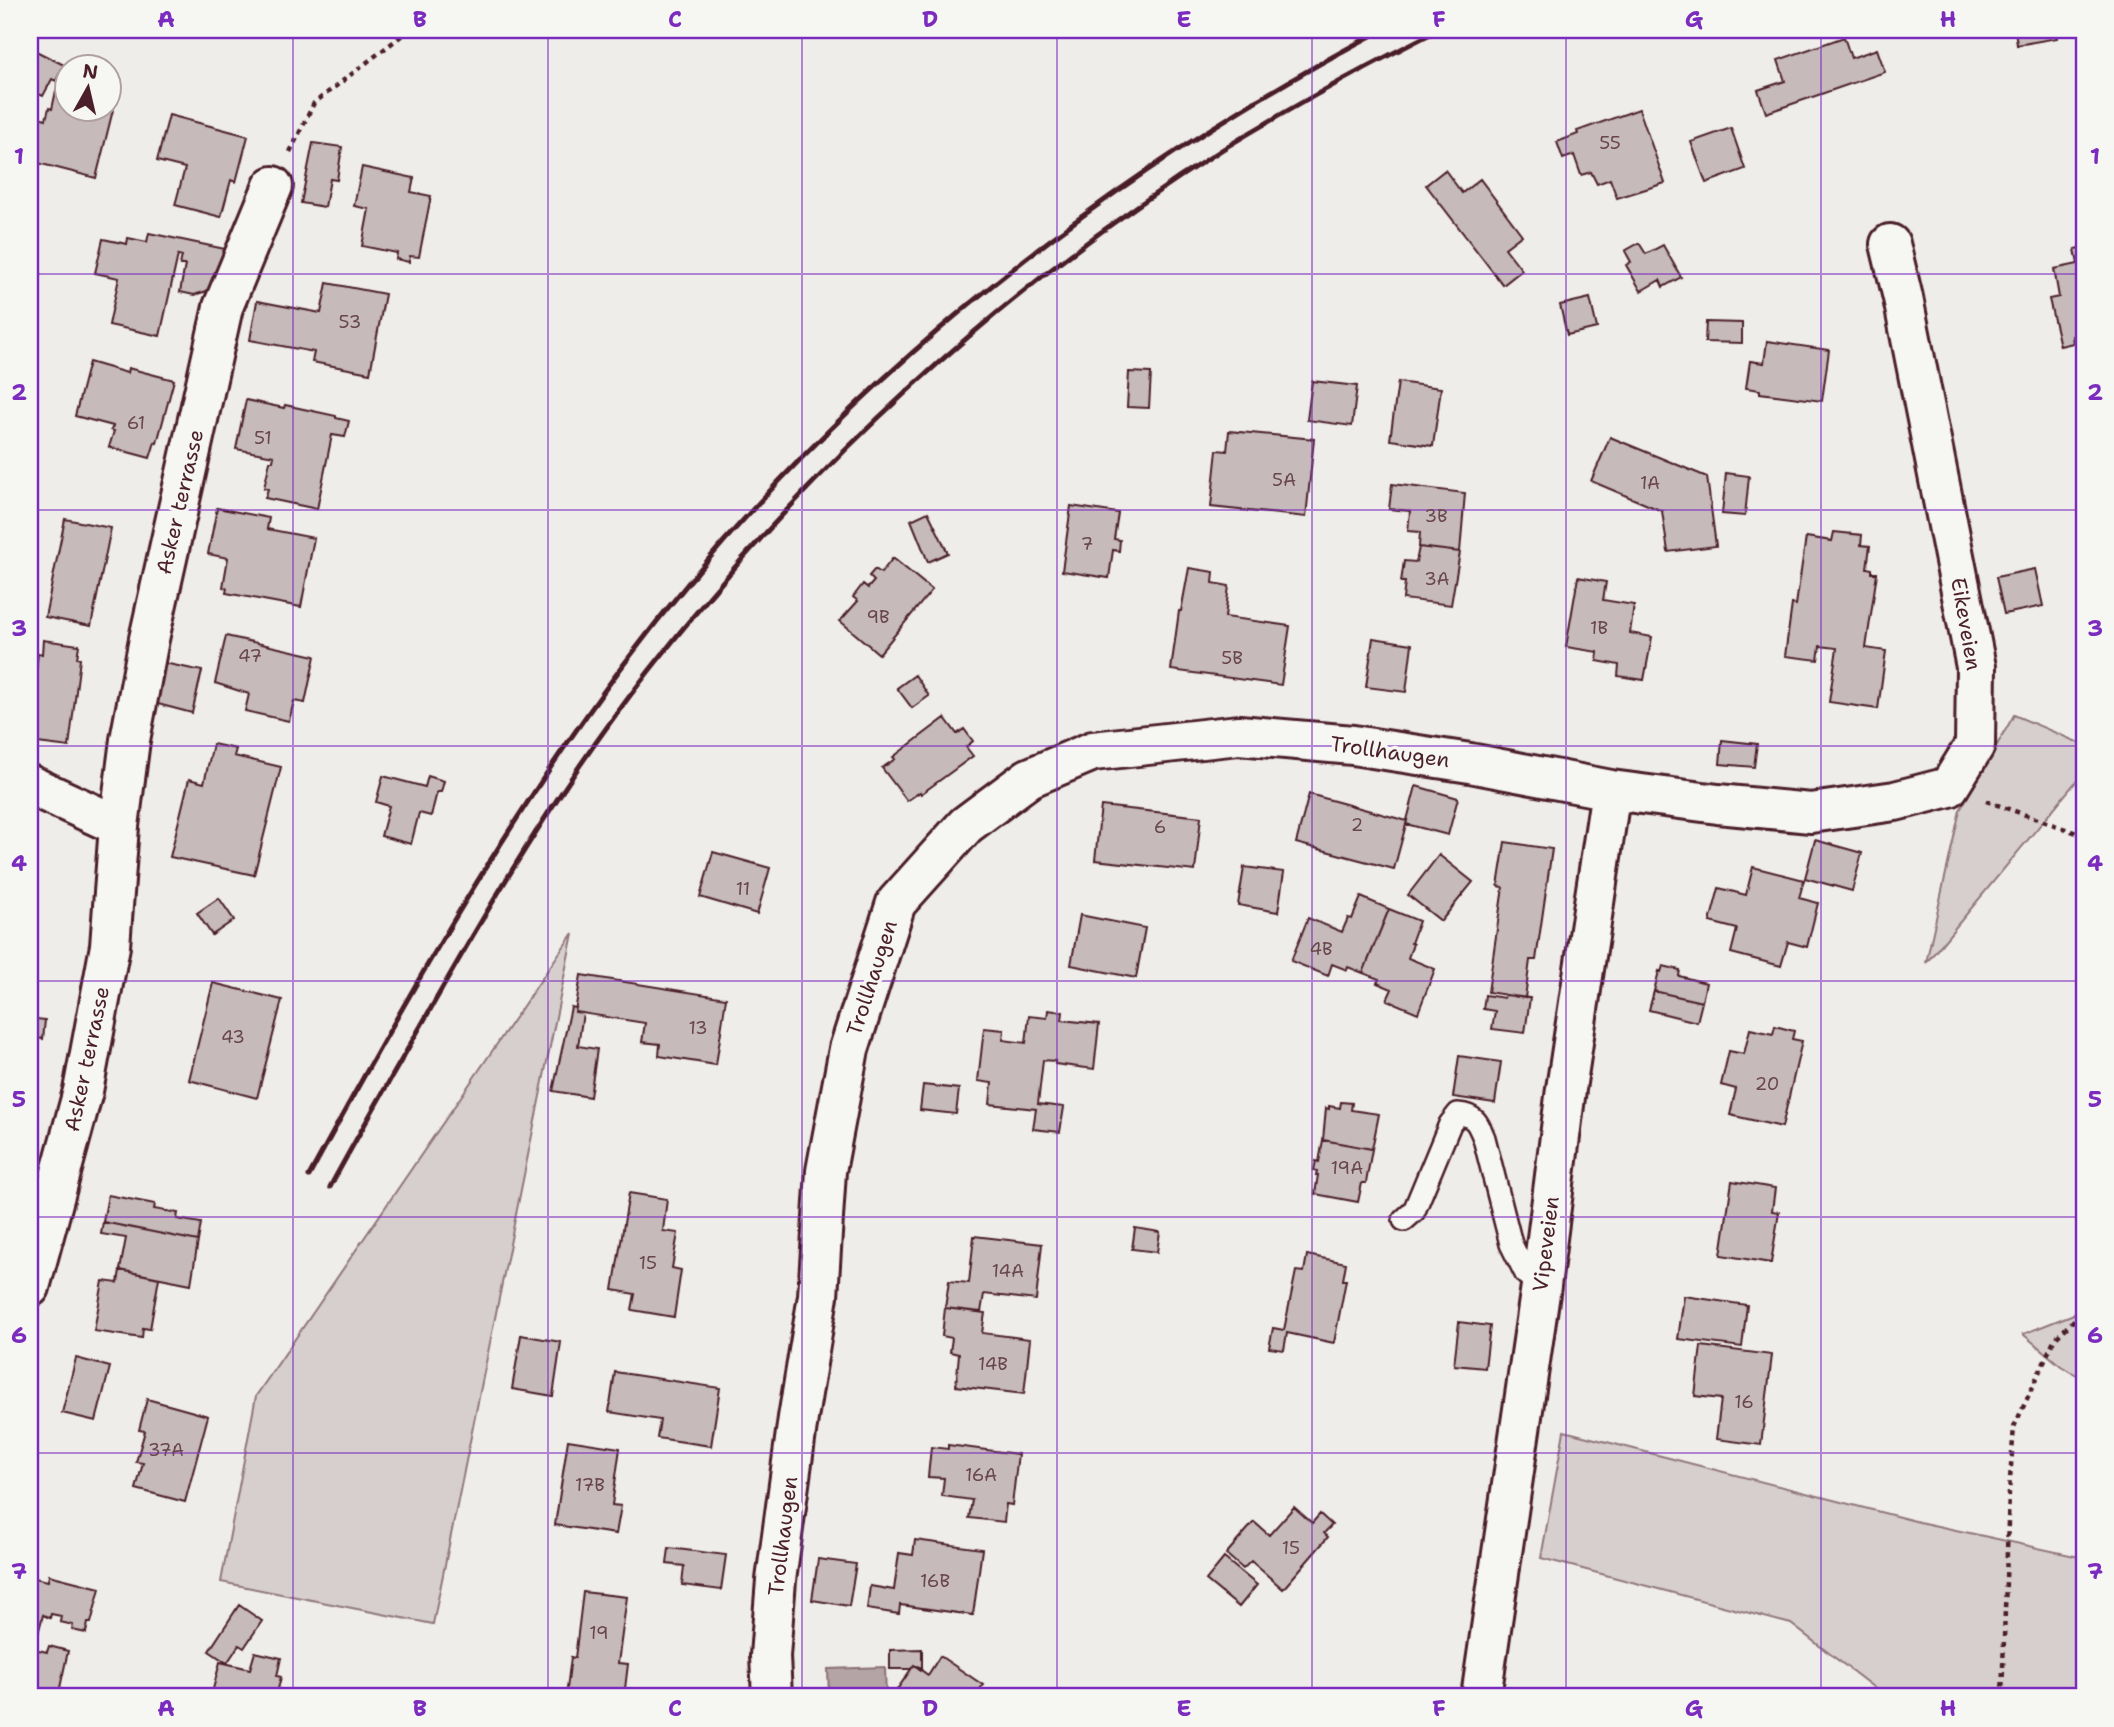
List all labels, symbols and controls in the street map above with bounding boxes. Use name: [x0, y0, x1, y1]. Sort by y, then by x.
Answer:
text: A: [157, 4, 175, 34]
text: B: [413, 4, 427, 34]
text: C: [668, 4, 682, 34]
text: D: [922, 4, 938, 34]
text: E: [1176, 4, 1192, 34]
text: F: [1432, 4, 1446, 34]
text: G: [1685, 4, 1704, 34]
text: H: [1940, 4, 1956, 34]
north arrow: [52, 52, 122, 122]
text: N: [81, 58, 99, 85]
house number: 55: [1599, 131, 1621, 155]
text: 1: [14, 141, 24, 171]
text: 1: [2090, 141, 2100, 171]
house number: 53: [339, 310, 361, 334]
text: 2: [11, 377, 27, 407]
text: 2: [2087, 377, 2103, 407]
house number: 61: [127, 411, 145, 435]
house number: 51: [254, 426, 272, 450]
street label: Asker terrasse: [150, 427, 210, 577]
house number: 5A: [1272, 468, 1296, 492]
house number: 1A: [1640, 471, 1660, 495]
house number: 3B: [1424, 504, 1448, 528]
house number: 7: [1081, 532, 1093, 556]
house number: 3A: [1424, 567, 1450, 591]
street label: Eikeveien: [1944, 575, 1988, 673]
house number: 9B: [866, 605, 890, 629]
text: 3: [11, 613, 27, 643]
text: 3: [2087, 613, 2103, 643]
house number: 1B: [1590, 616, 1608, 640]
house number: 47: [238, 644, 262, 668]
house number: 5B: [1221, 646, 1243, 670]
street label: Trollhaugen: [1329, 730, 1452, 774]
house number: 2: [1351, 813, 1363, 837]
house number: 6: [1154, 815, 1166, 839]
text: 4: [11, 848, 27, 878]
text: 4: [2087, 848, 2103, 878]
house number: 11: [736, 877, 750, 901]
street label: Trollhaugen: [840, 916, 904, 1039]
house number: 4B: [1309, 937, 1333, 961]
street label: Asker terrasse: [58, 984, 116, 1134]
house number: 13: [688, 1016, 708, 1040]
house number: 43: [221, 1025, 245, 1049]
house number: 20: [1755, 1072, 1779, 1096]
text: 5: [12, 1084, 26, 1114]
text: 5: [2088, 1084, 2102, 1114]
house number: 19A: [1331, 1156, 1363, 1180]
street label: Vipeveien: [1526, 1194, 1566, 1293]
house number: 15: [639, 1251, 657, 1275]
house number: 14A: [992, 1259, 1024, 1283]
text: 6: [11, 1320, 27, 1350]
text: 6: [2087, 1320, 2103, 1350]
house number: 14B: [978, 1352, 1008, 1376]
house number: 16: [1734, 1390, 1754, 1414]
house number: 37A: [148, 1438, 184, 1462]
house number: 16A: [965, 1463, 997, 1487]
house number: 17B: [575, 1473, 605, 1497]
street label: Trollhaugen: [762, 1475, 804, 1597]
house number: 15: [1282, 1536, 1300, 1560]
text: 7: [11, 1556, 27, 1586]
text: 7: [2087, 1556, 2103, 1586]
house number: 16B: [920, 1569, 950, 1593]
house number: 19: [589, 1621, 609, 1645]
text: A: [157, 1693, 175, 1723]
text: B: [413, 1693, 427, 1723]
text: C: [668, 1693, 682, 1723]
text: D: [922, 1693, 938, 1723]
text: E: [1176, 1693, 1192, 1723]
text: F: [1432, 1693, 1446, 1723]
text: G: [1685, 1693, 1704, 1723]
text: H: [1940, 1693, 1956, 1723]

